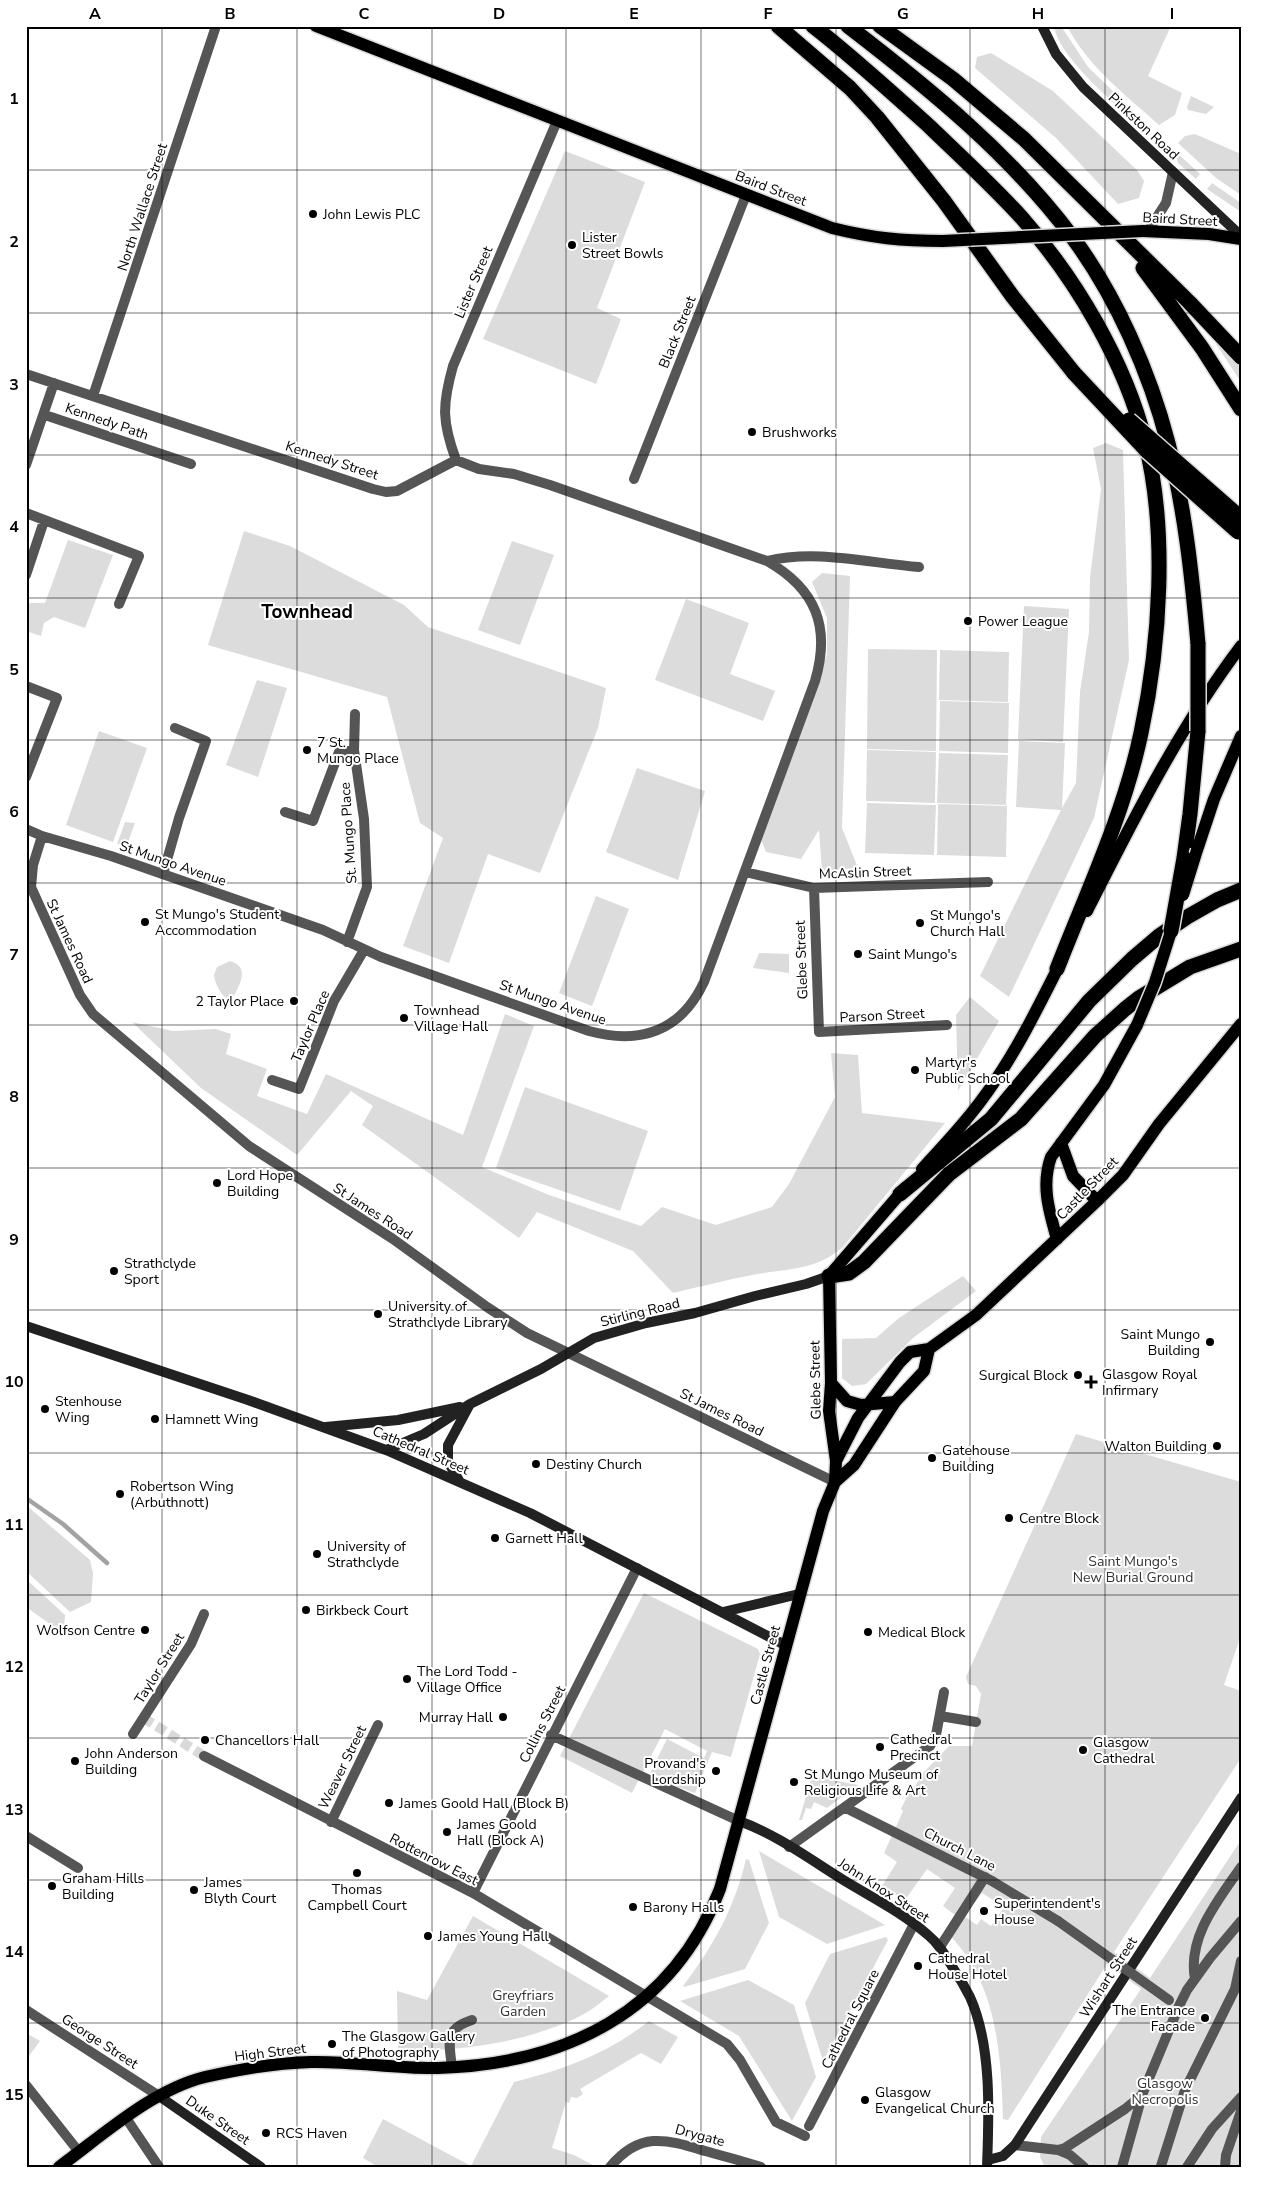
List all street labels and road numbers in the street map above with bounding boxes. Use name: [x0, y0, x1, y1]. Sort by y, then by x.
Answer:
street label: Pinkston Road: [1104, 89, 1183, 164]
street label: North Wallace Street: [113, 141, 172, 273]
street label: Baird Street: [732, 166, 809, 211]
street label: Baird Street: [1142, 208, 1218, 231]
street label: Lister Street: [450, 243, 497, 321]
street label: Black Street: [654, 293, 701, 371]
street label: Kennedy Path: [63, 398, 151, 445]
street label: Kennedy Street: [283, 437, 381, 484]
street label: St. Mungo Place: [335, 781, 362, 885]
street label: St Mungo Avenue: [117, 836, 229, 891]
street label: McAslin Street: [818, 861, 912, 884]
street label: St James Road: [42, 896, 97, 987]
street label: Glebe Street: [791, 920, 812, 1000]
street label: St Mungo Avenue: [497, 975, 609, 1030]
street label: Taylor Place: [287, 987, 334, 1065]
street label: Parson Street: [839, 1004, 925, 1027]
street label: Castle Street: [1052, 1152, 1123, 1224]
street label: St James Road: [329, 1179, 416, 1244]
street label: Stirling Road: [598, 1293, 682, 1332]
street label: Glebe Street: [805, 1340, 826, 1420]
street label: St James Road: [677, 1384, 767, 1441]
street label: Cathedral Street: [370, 1422, 472, 1479]
street label: Castle Street: [746, 1623, 785, 1707]
street label: Taylor Street: [130, 1629, 189, 1707]
street label: Collins Street: [515, 1682, 570, 1766]
street label: Weaver Street: [314, 1722, 371, 1812]
street label: Church Lane: [920, 1823, 999, 1876]
street label: Rottenrow East: [386, 1829, 481, 1890]
street label: John Knox Street: [834, 1853, 933, 1927]
street label: Wishart Street: [1075, 1933, 1142, 2021]
street label: Cathedral Square: [817, 1966, 884, 2072]
street label: George Street: [58, 2010, 142, 2073]
street label: High Street: [233, 2039, 307, 2066]
street label: Duke Street: [182, 2091, 254, 2150]
street label: Drygate: [673, 2120, 727, 2151]

